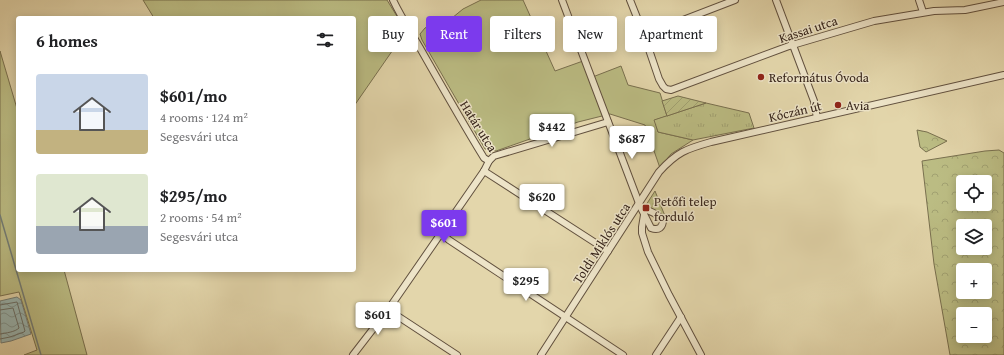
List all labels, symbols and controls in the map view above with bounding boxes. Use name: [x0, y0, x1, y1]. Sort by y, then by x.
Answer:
street label: Kassai utca: [777, 11, 841, 48]
chip: Buy: [368, 16, 418, 52]
chip: Rent: [426, 16, 482, 52]
chip: Filters: [490, 16, 555, 52]
chip: New: [563, 16, 617, 52]
chip: Apartment: [625, 16, 717, 52]
text: 6 homes: [36, 28, 98, 53]
icon: filters: [314, 29, 336, 51]
place label: Református Óvoda: [769, 68, 870, 87]
marker: Református Óvoda: [756, 72, 766, 82]
text: $601/mo: [160, 83, 227, 108]
icon: home: [68, 90, 116, 138]
street label: Kóczán út: [767, 96, 824, 127]
place label: Avia: [846, 96, 870, 115]
street label: Határ utca: [455, 97, 502, 156]
marker: Avia: [833, 100, 843, 110]
text: 4 rooms · 124 m²: [160, 108, 248, 127]
pin: $442: [528, 114, 576, 148]
text: $442: [539, 117, 565, 136]
pin: $687: [608, 126, 656, 160]
text: Segesvári utca: [160, 127, 238, 146]
text: $687: [619, 129, 645, 148]
map controls: [956, 175, 992, 343]
button: locate: [956, 175, 992, 211]
text: $295/mo: [160, 183, 227, 208]
pin: $620: [518, 184, 566, 218]
text: $620: [529, 187, 555, 206]
icon: home: [68, 190, 116, 238]
place label: Petőfi telep forduló: [654, 192, 716, 226]
street label: Toldi Miklós utca: [568, 198, 635, 288]
marker: Petőfi telep forduló: [641, 203, 651, 213]
text: 2 rooms · 54 m²: [160, 208, 242, 227]
pin: $601: [420, 210, 468, 244]
text: $601: [431, 213, 457, 232]
button: layers: [956, 219, 992, 255]
text: Segesvári utca: [160, 227, 238, 246]
button: +: [956, 263, 992, 299]
pin: $295: [502, 268, 550, 302]
text: $295: [513, 271, 539, 290]
pin: $601: [354, 302, 402, 336]
text: $601: [365, 305, 391, 324]
button: −: [956, 307, 992, 343]

